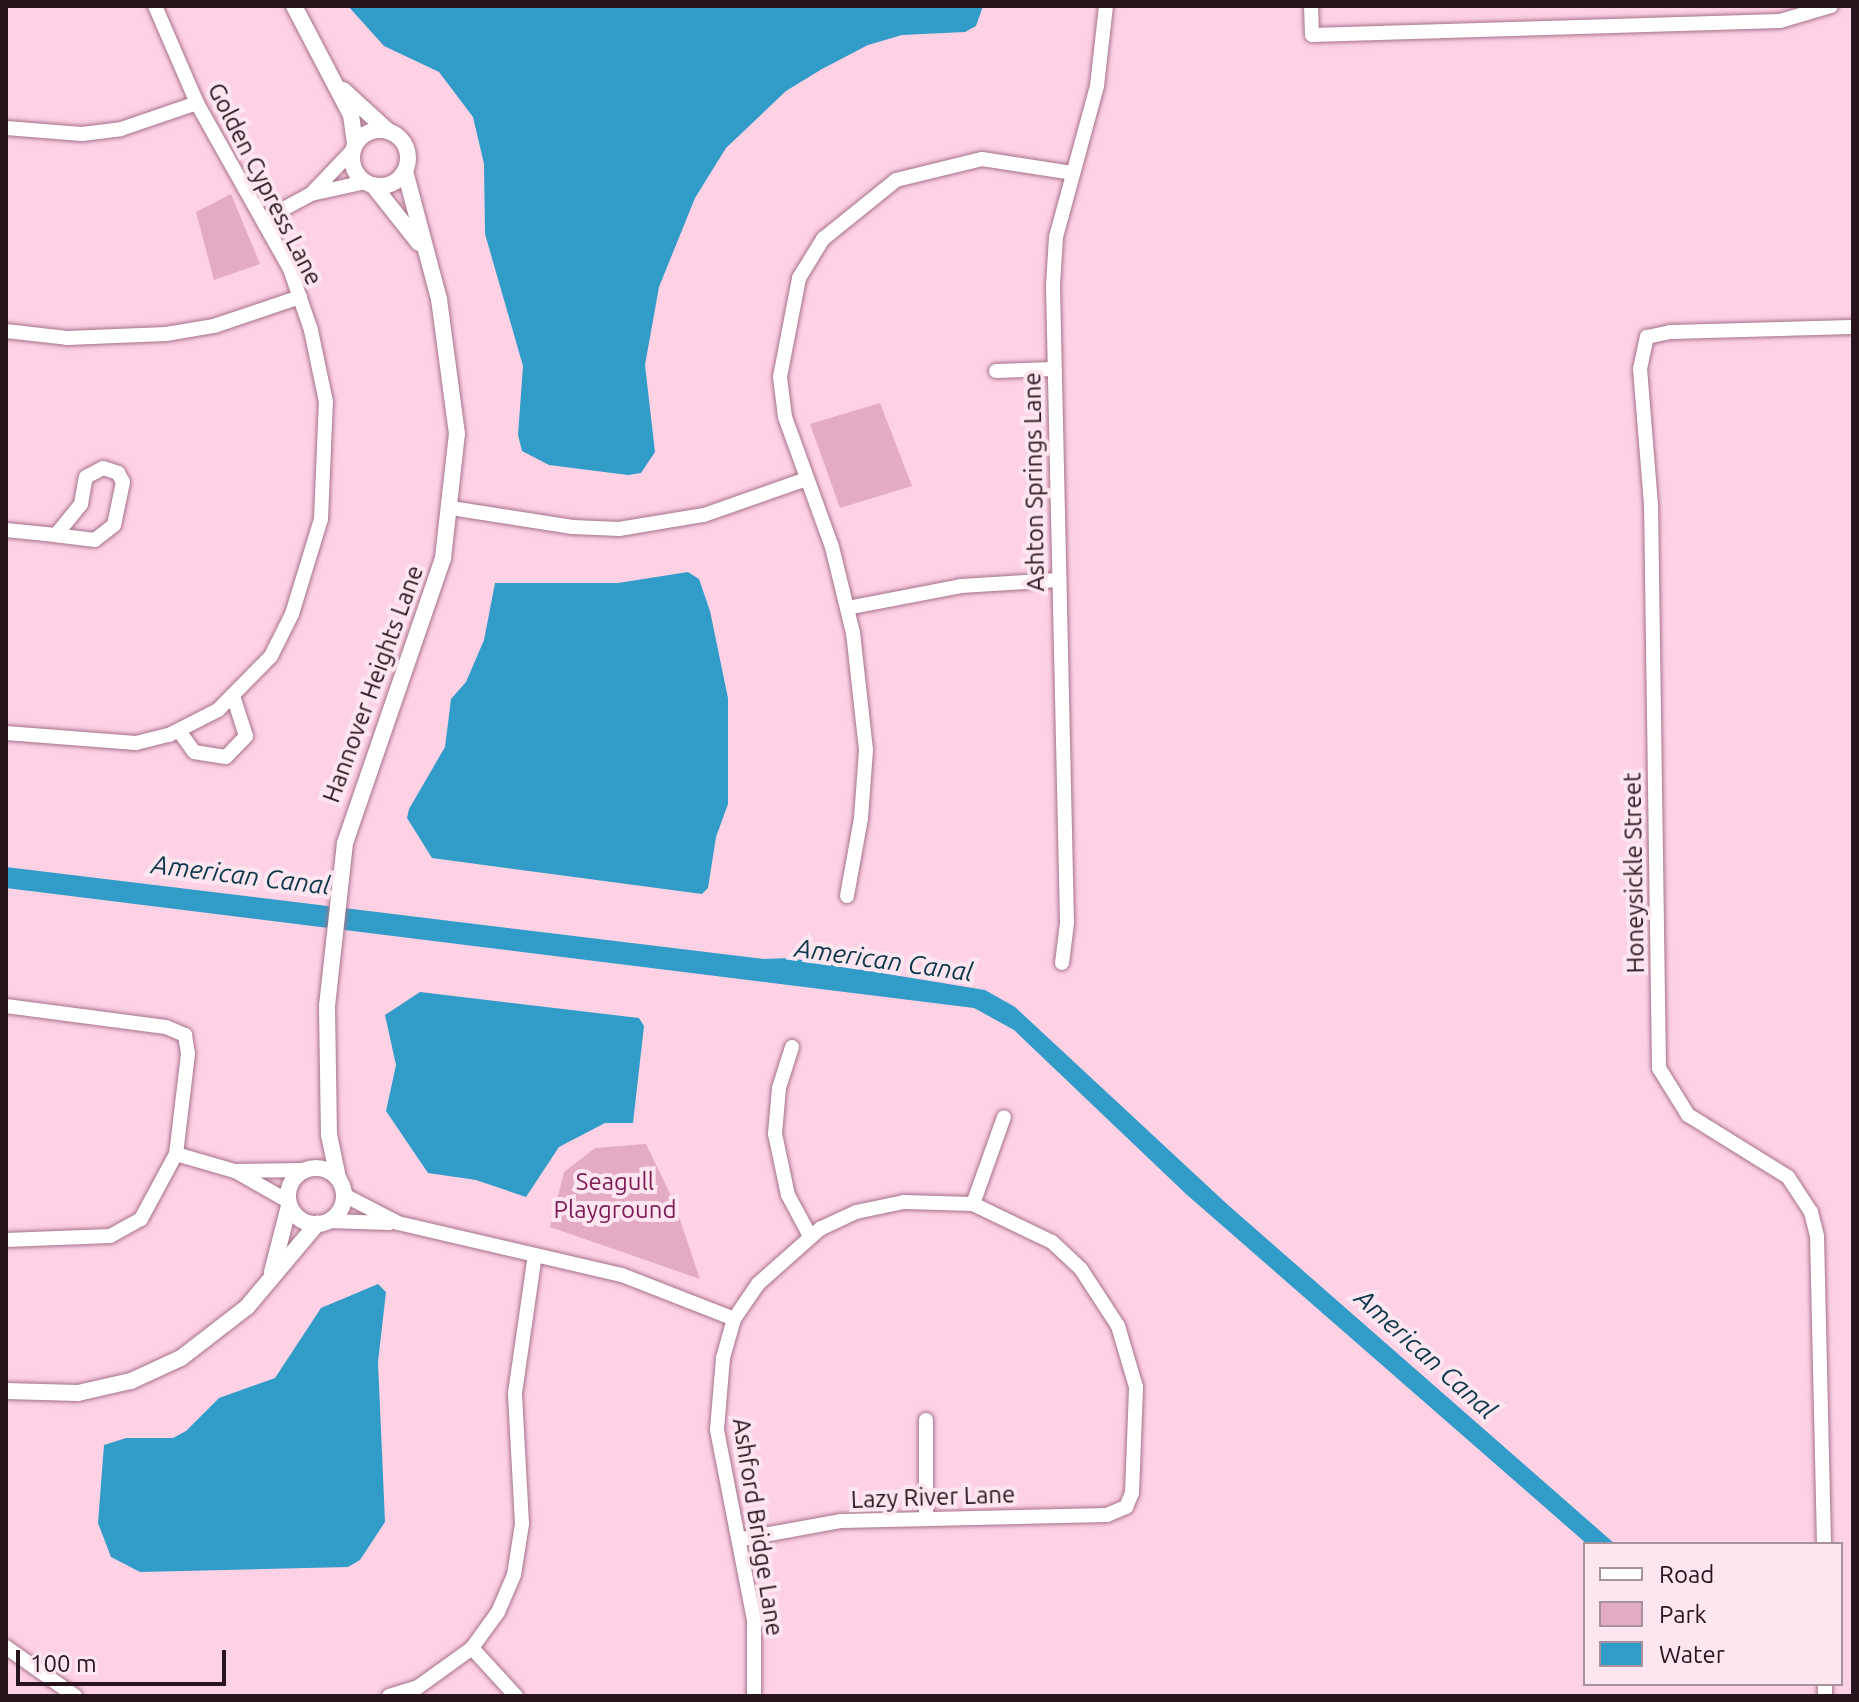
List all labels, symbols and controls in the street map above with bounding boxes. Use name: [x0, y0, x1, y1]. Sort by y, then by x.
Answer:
street label: Golden Cypress Lane: [201, 78, 329, 290]
street label: Ashton Springs Lane: [1018, 372, 1050, 592]
street label: Hannover Heights Lane: [317, 562, 429, 806]
street label: Honeysickle Street: [1618, 772, 1650, 974]
water label: American Canal: [150, 849, 332, 901]
water label: American Canal: [793, 932, 975, 988]
park label: Seagull Playground: [554, 1168, 676, 1224]
water label: American Canal: [1349, 1282, 1503, 1426]
street label: Ashford Bridge Lane: [727, 1416, 789, 1638]
street label: Lazy River Lane: [850, 1480, 1016, 1514]
legend: [1583, 1542, 1843, 1686]
text: Road: [1659, 1561, 1714, 1588]
text: Park: [1659, 1601, 1707, 1628]
scale bar: [20, 1634, 230, 1684]
text: Water: [1659, 1641, 1725, 1668]
text: 100 m: [30, 1650, 97, 1677]

